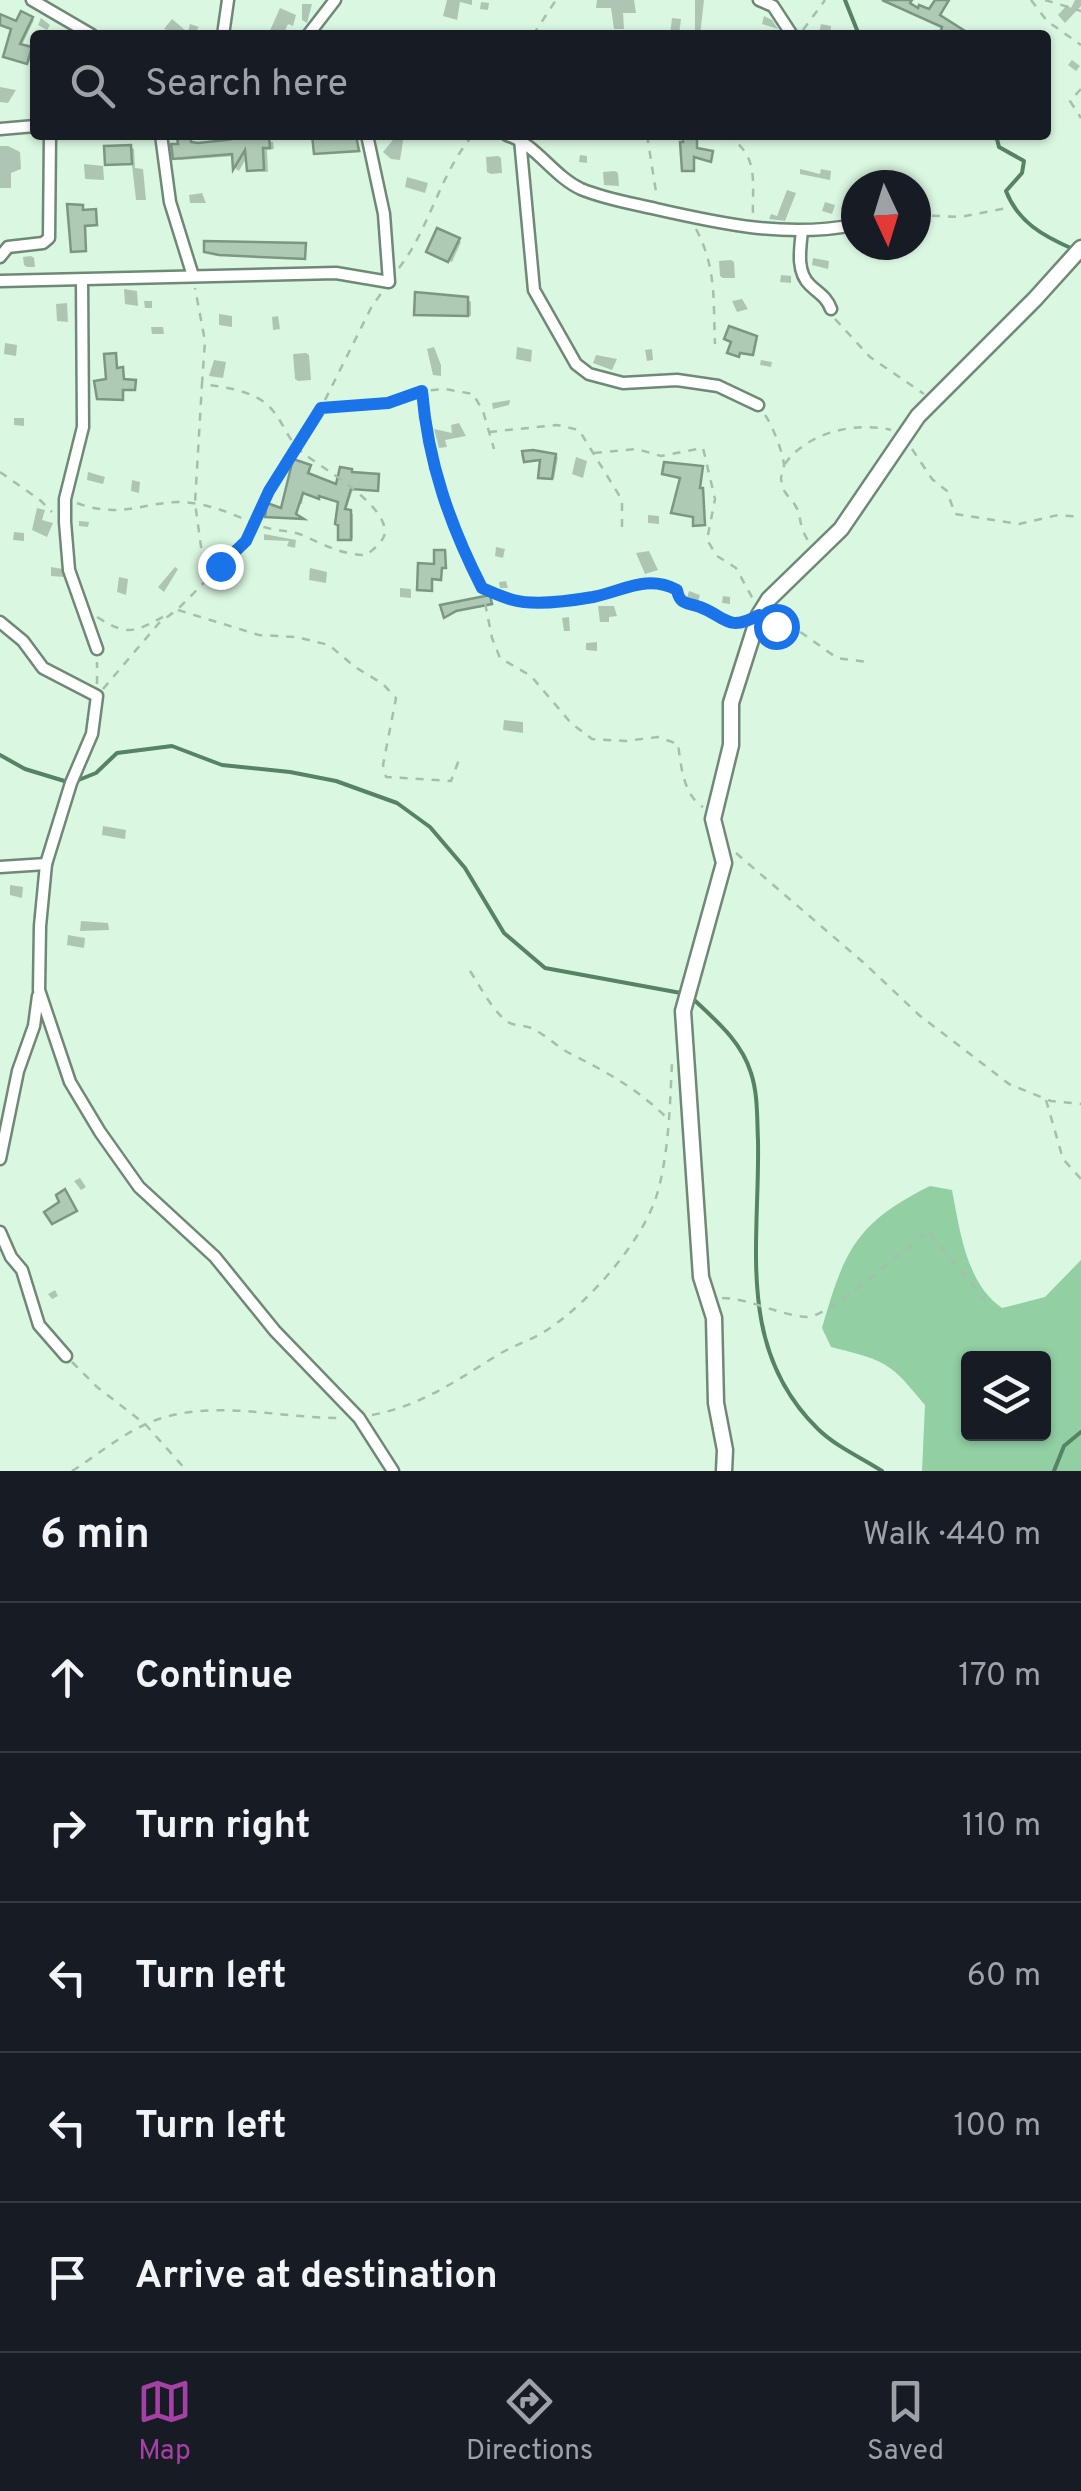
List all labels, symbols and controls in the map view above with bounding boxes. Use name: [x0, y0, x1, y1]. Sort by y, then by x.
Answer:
search box: [30, 30, 1051, 140]
icon: search: [65, 58, 120, 113]
text: Search here: [145, 61, 348, 110]
north arrow: [841, 170, 931, 260]
route end: [198, 544, 244, 590]
route start: [754, 604, 800, 650]
map controls: [961, 1351, 1051, 1441]
button: layers: [961, 1351, 1051, 1441]
text: 6 min: [40, 1510, 150, 1563]
text: Walk · 440 m: [863, 1516, 1041, 1556]
icon: ahead: [40, 1650, 95, 1705]
text: Continue: [135, 1653, 293, 1702]
text: 170 m: [958, 1657, 1041, 1697]
icon: right: [40, 1800, 95, 1855]
text: Turn right: [135, 1803, 310, 1852]
text: 110 m: [962, 1807, 1041, 1847]
icon: left: [40, 1950, 95, 2005]
text: Turn left: [135, 1953, 287, 2002]
text: 60 m: [967, 1957, 1041, 1997]
icon: left: [40, 2100, 95, 2155]
text: Turn left: [135, 2103, 287, 2152]
text: 100 m: [954, 2107, 1041, 2147]
icon: arrive: [40, 2250, 95, 2305]
text: Arrive at destination: [135, 2253, 498, 2302]
tab: Map: [137, 2374, 192, 2470]
tab: Directions: [466, 2374, 593, 2470]
tab: Saved: [867, 2374, 944, 2470]

